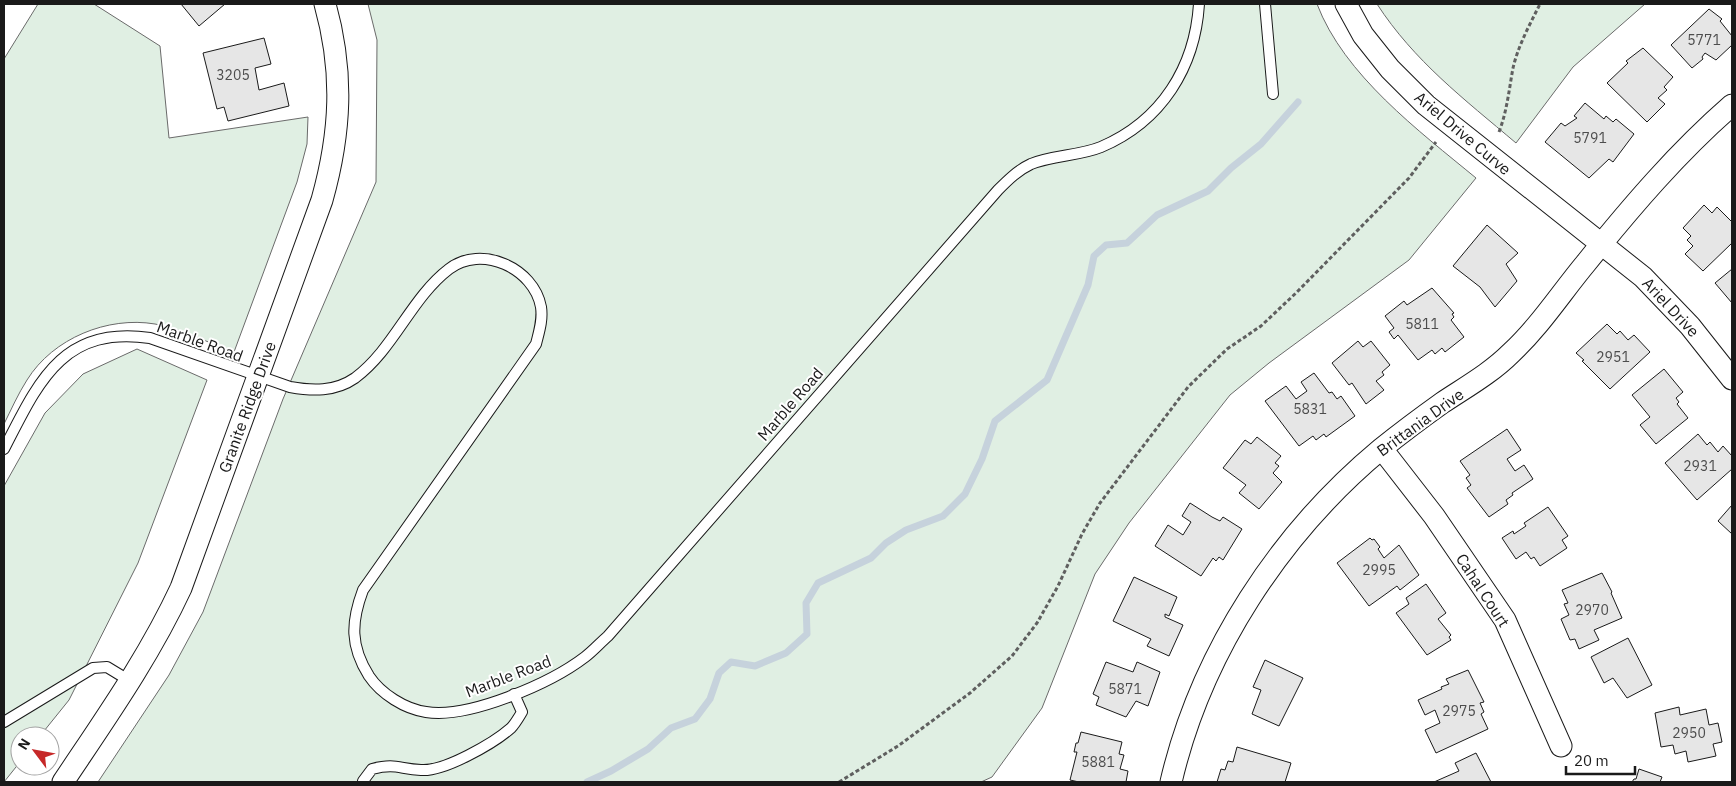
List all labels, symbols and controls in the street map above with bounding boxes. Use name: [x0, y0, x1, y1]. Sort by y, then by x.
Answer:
house number: 5771: [1687, 31, 1721, 49]
house number: 3205: [216, 66, 250, 84]
street label: Ariel Drive Curve: [1411, 87, 1515, 179]
house number: 5791: [1573, 129, 1607, 147]
street label: Ariel Drive: [1638, 273, 1704, 341]
house number: 5811: [1405, 315, 1439, 333]
street label: Marble Road: [154, 316, 246, 366]
street label: Granite Ridge Drive: [214, 338, 280, 475]
house number: 2951: [1596, 348, 1630, 366]
street label: Marble Road: [753, 363, 827, 445]
street label: Brittania Drive: [1373, 384, 1468, 460]
house number: 5831: [1293, 400, 1327, 418]
house number: 2931: [1683, 457, 1717, 475]
street label: Cahal Court: [1452, 549, 1514, 631]
house number: 2995: [1362, 561, 1396, 579]
house number: 2970: [1575, 601, 1609, 619]
street label: Marble Road: [462, 650, 554, 702]
house number: 5871: [1108, 680, 1142, 698]
house number: 2975: [1442, 702, 1476, 720]
house number: 2950: [1672, 724, 1706, 742]
north arrow: [10, 726, 60, 776]
text: N: [14, 735, 34, 753]
scale bar: [1566, 744, 1635, 776]
text: 20 m: [1574, 751, 1609, 770]
house number: 5881: [1081, 753, 1115, 771]

